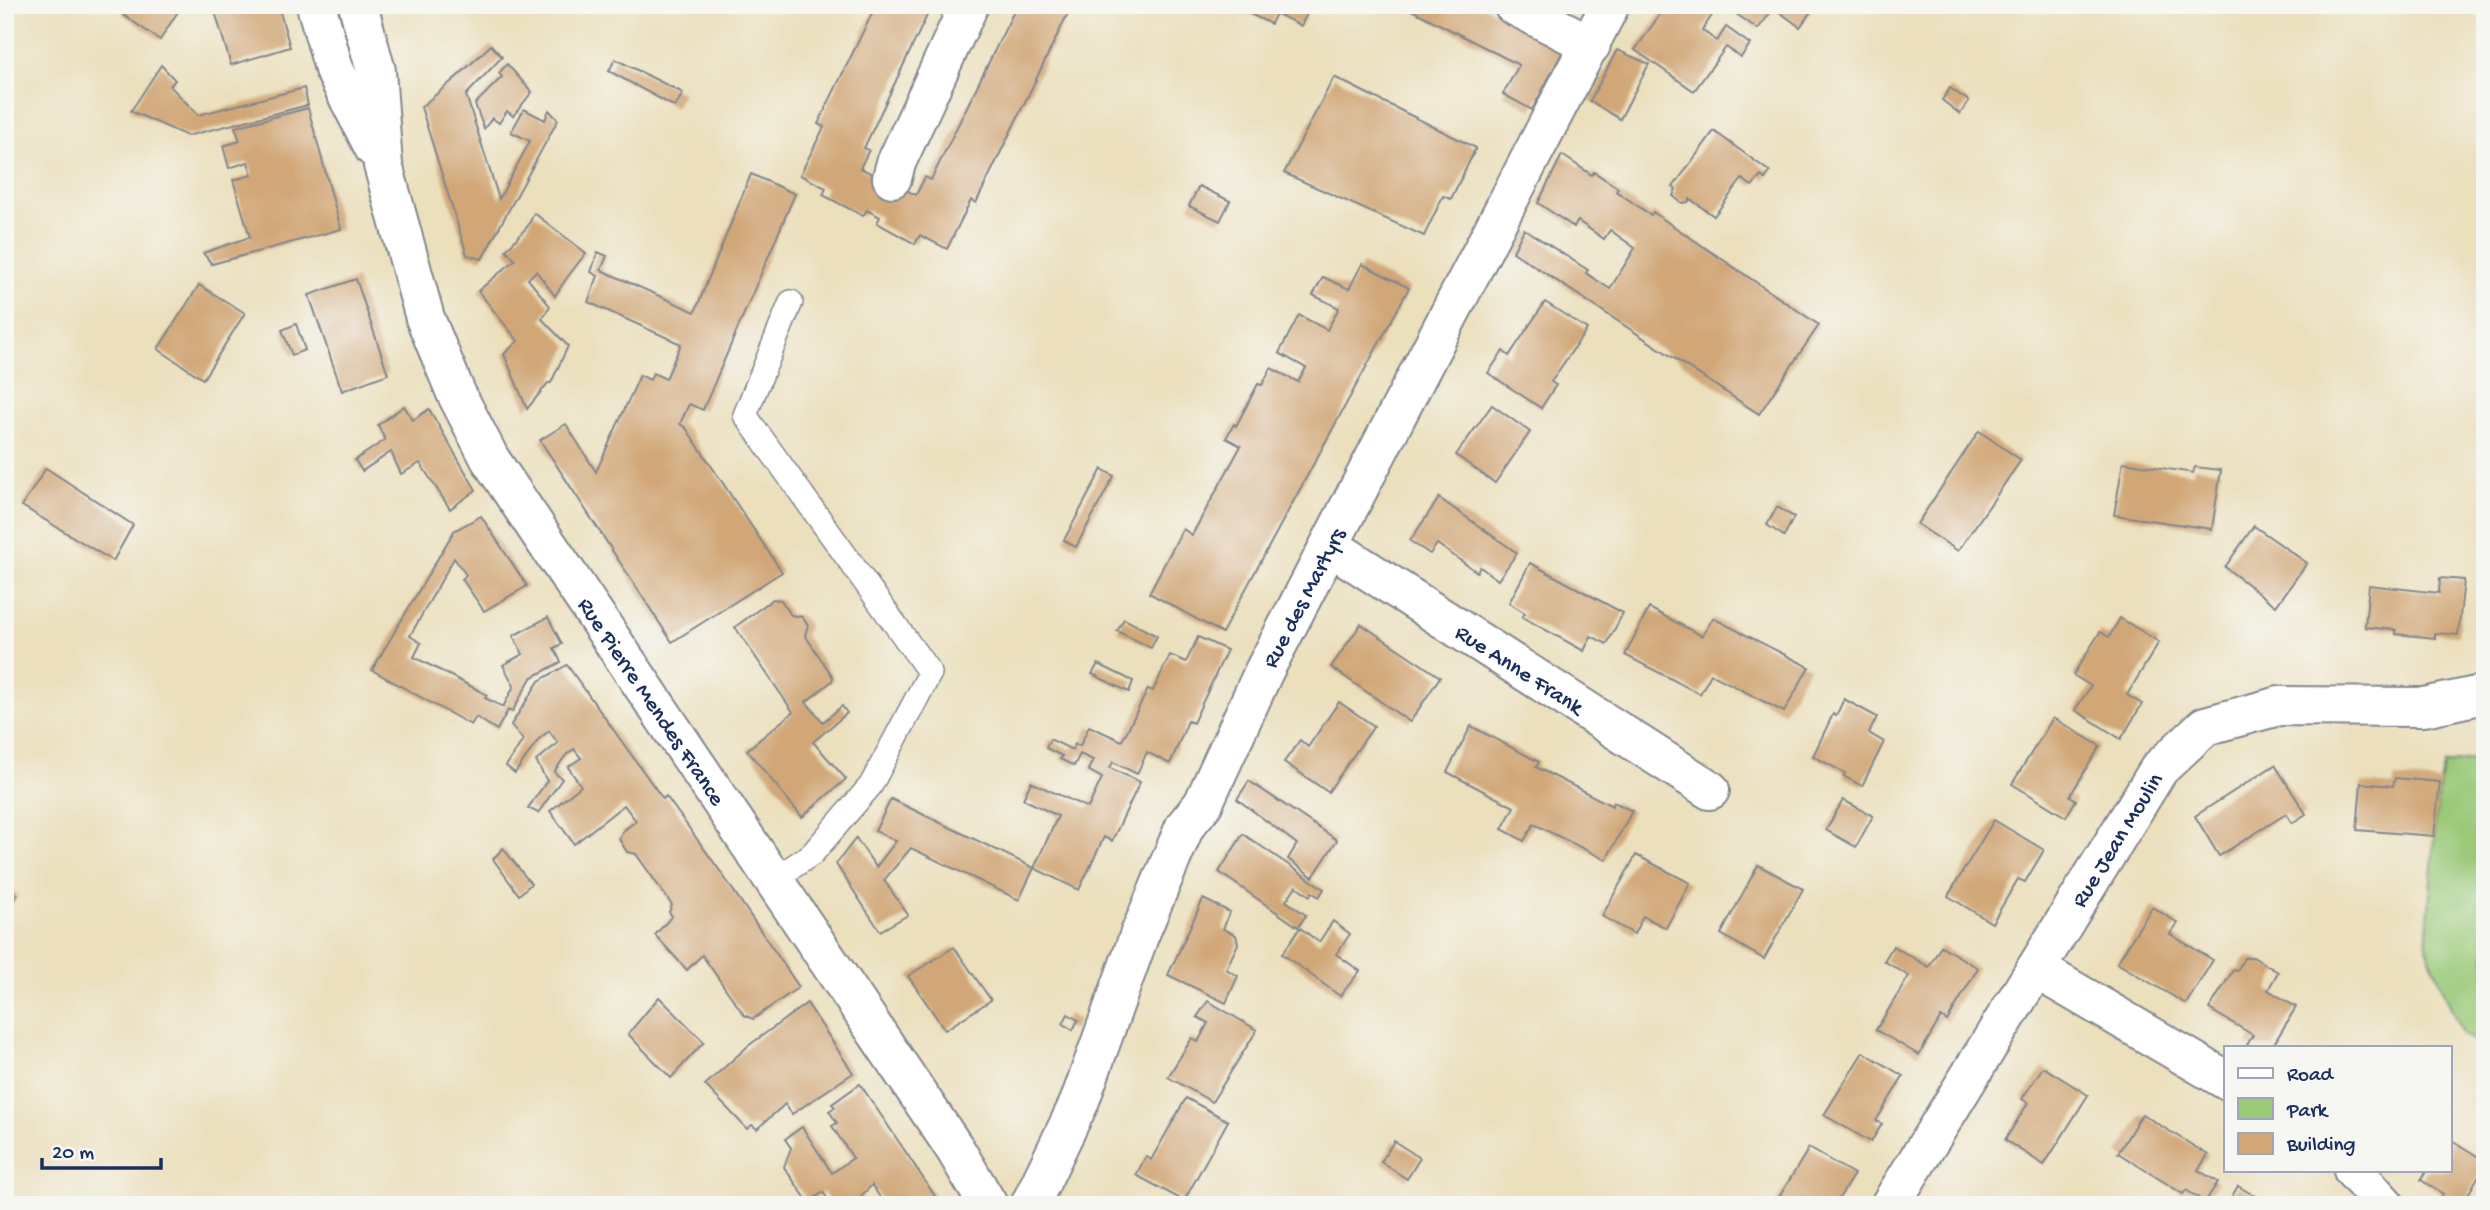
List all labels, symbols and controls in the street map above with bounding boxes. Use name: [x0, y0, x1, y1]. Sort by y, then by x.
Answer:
street label: Rue des Martyrs: [1258, 524, 1353, 673]
street label: Rue Pierre Mendes France: [570, 593, 730, 812]
street label: Rue Anne Frank: [1449, 620, 1590, 724]
street label: Rue Jean Moulin: [2067, 769, 2170, 913]
legend: [2224, 1046, 2452, 1172]
text: Road: [2287, 1064, 2335, 1089]
text: Park: [2286, 1100, 2330, 1125]
scale bar: [42, 1126, 161, 1170]
text: Building: [2286, 1134, 2356, 1159]
text: 20 m: [52, 1142, 94, 1167]

